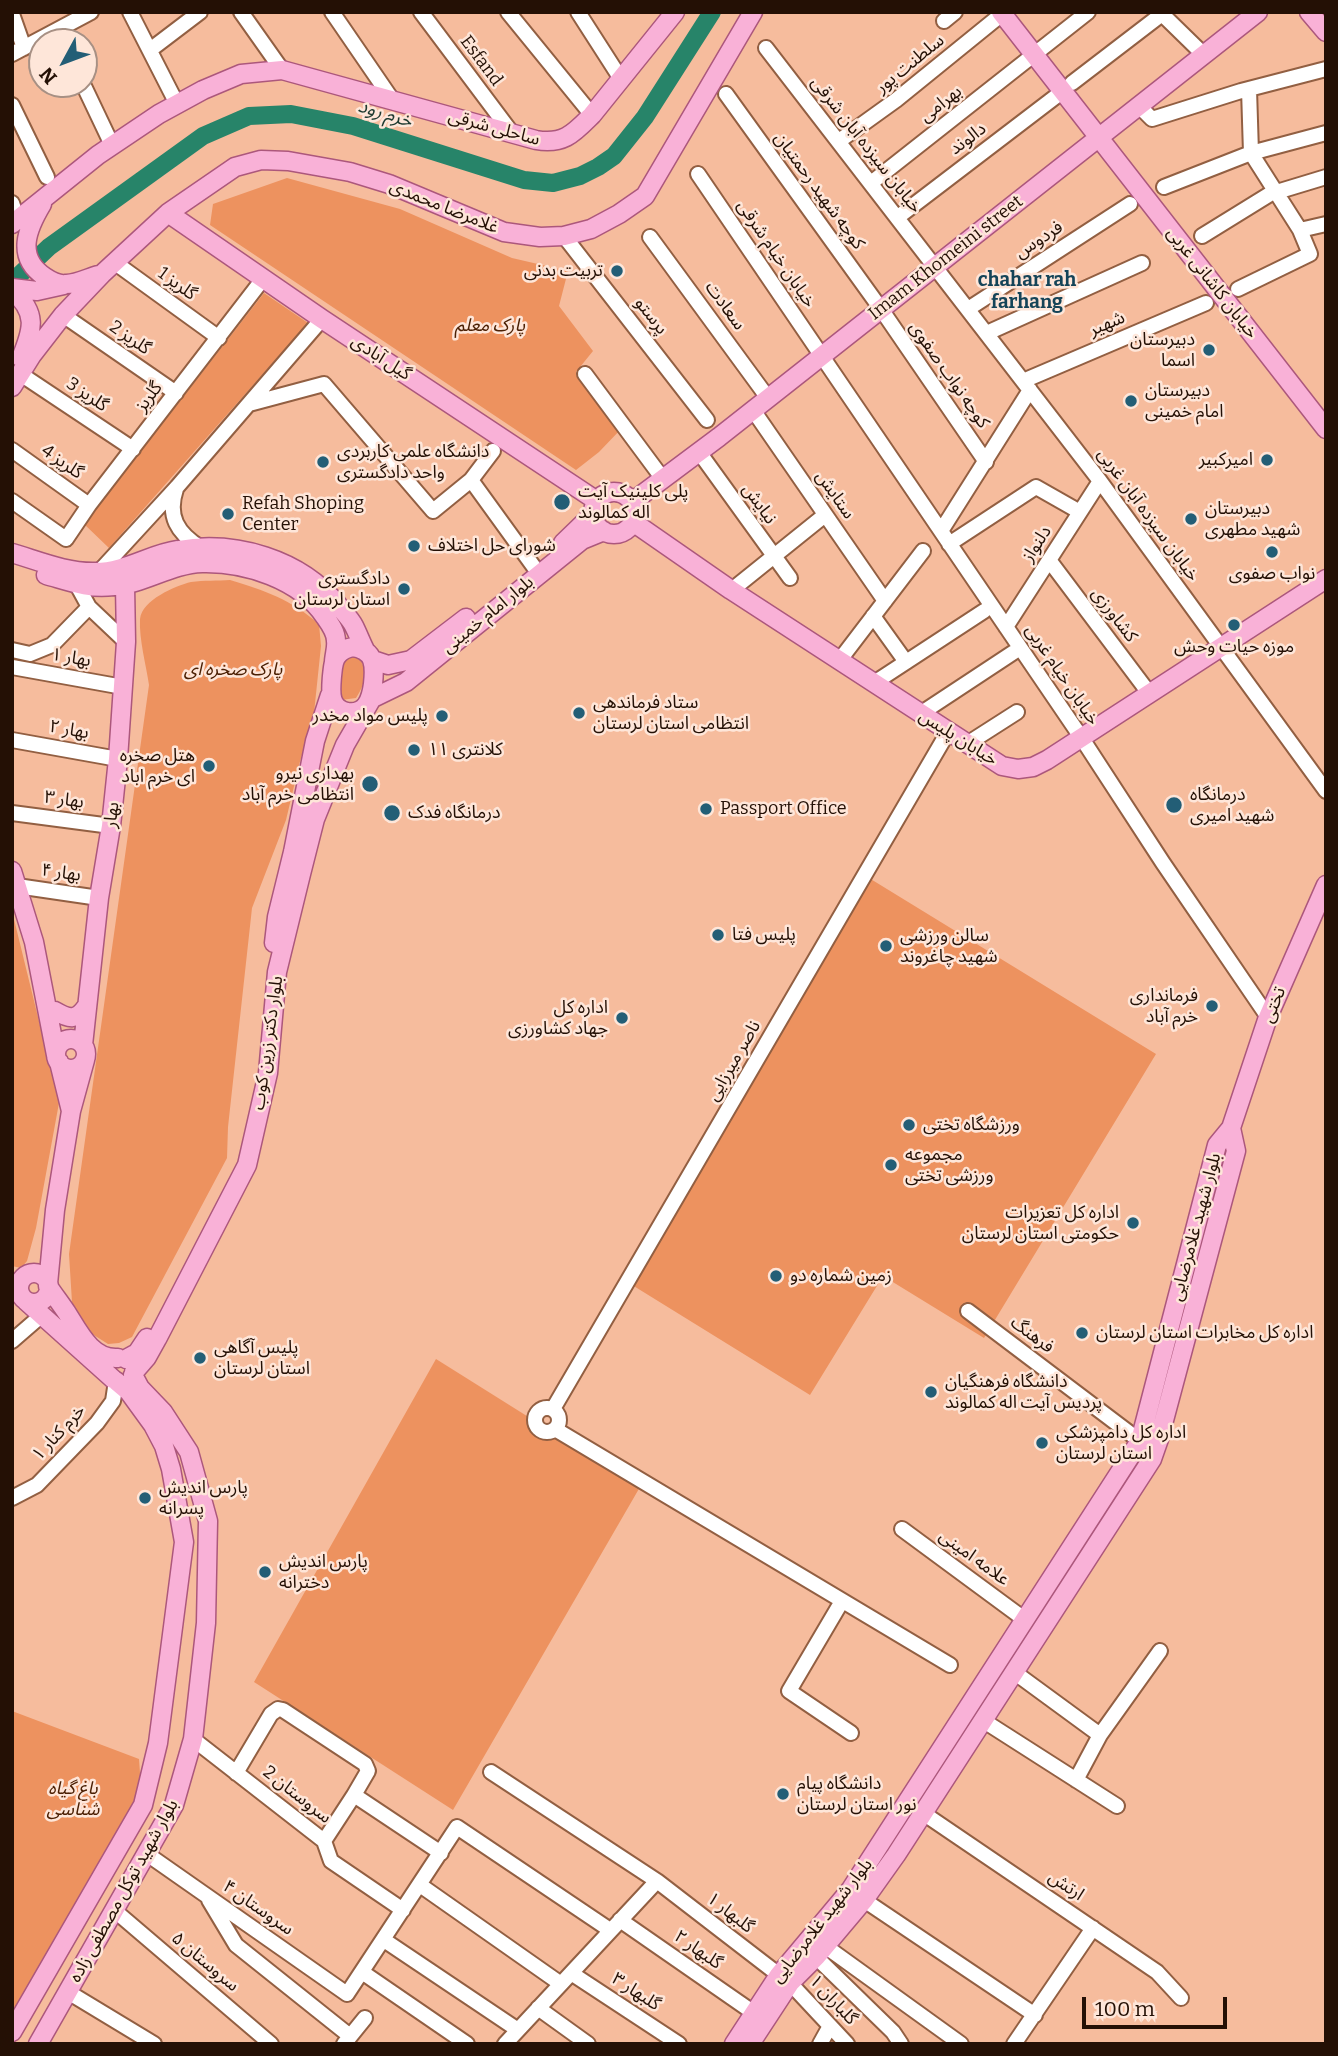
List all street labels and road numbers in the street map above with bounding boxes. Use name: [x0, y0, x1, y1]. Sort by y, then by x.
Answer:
street label: سلطنت پور: [871, 30, 949, 98]
street label: Esfand: [455, 32, 507, 90]
street label: خیابان سیزده آبان شرقی: [806, 72, 926, 218]
street label: بهرامی: [916, 81, 966, 127]
street label: ساحلی شرقی: [446, 105, 542, 151]
street label: دالوند: [945, 118, 991, 160]
street label: کوچه شهید رحمتیان: [769, 128, 869, 254]
street label: غلامرضا محمدی: [386, 175, 502, 239]
street label: Imam Khomeini street: [864, 191, 1028, 325]
street label: خیابان خیام شرقی: [732, 196, 820, 312]
street label: فردوس: [1011, 217, 1067, 263]
street label: خیابان کاشانی غربی: [1162, 223, 1262, 343]
street label: گلریز 1: [153, 263, 201, 305]
street label: سعادت: [700, 277, 750, 335]
street label: پرستو: [630, 293, 672, 339]
street label: شهیر: [1086, 307, 1128, 341]
street label: گلریز 2: [105, 316, 155, 360]
street label: کوچه نواب صفوی: [904, 317, 994, 433]
street label: گیل آبادی: [347, 331, 415, 385]
street label: گلریز 3: [62, 373, 112, 417]
street label: گلریز: [131, 378, 167, 416]
street label: گلریز 4: [37, 440, 87, 484]
street label: خیابان سیزده آبان غربی: [1092, 444, 1204, 586]
street label: ستایش: [811, 467, 859, 523]
street label: نیایش: [737, 479, 781, 529]
street label: دلنواز: [1017, 522, 1057, 566]
street label: بلوار امام خمینی: [438, 571, 538, 659]
street label: کشاورزی: [1086, 583, 1142, 647]
street label: خیابان خیام غربی: [1020, 620, 1104, 730]
street label: بهار ۱: [50, 644, 92, 672]
street label: خیابان پلیس: [915, 705, 1001, 771]
street label: بهار ۲: [48, 716, 90, 744]
street label: بهار ۳: [43, 787, 85, 813]
street label: بهار: [100, 801, 124, 829]
street label: بهار ۴: [40, 860, 82, 886]
street label: بلوار دکتر زرین کوب: [248, 975, 288, 1111]
street label: تختی: [1257, 984, 1291, 1026]
street label: ناصر میرزایی: [702, 1017, 766, 1105]
street label: بلوار شهید غلامرضایی: [1166, 1151, 1226, 1303]
street label: فرهنگ: [1006, 1312, 1058, 1358]
street label: خرم کنار ۱: [28, 1401, 90, 1465]
street label: علامه امینی: [935, 1525, 1013, 1591]
street label: سروستان 2: [258, 1762, 336, 1828]
street label: بلوار شهید توکل مصطفی زاده: [65, 1796, 183, 1986]
street label: بلوار شهید غلامرضایی: [767, 1854, 877, 1988]
street label: ارتش: [1044, 1866, 1088, 1906]
street label: سروستان ۴: [218, 1876, 298, 1940]
street label: گلبهار ۱: [702, 1888, 758, 1938]
street label: گلبهار ۲: [670, 1926, 726, 1974]
street label: سروستان ۵: [167, 1928, 243, 1996]
street label: ۳ گلبهار: [608, 1968, 664, 2016]
street label: گلباران ۱: [804, 1970, 862, 2030]

